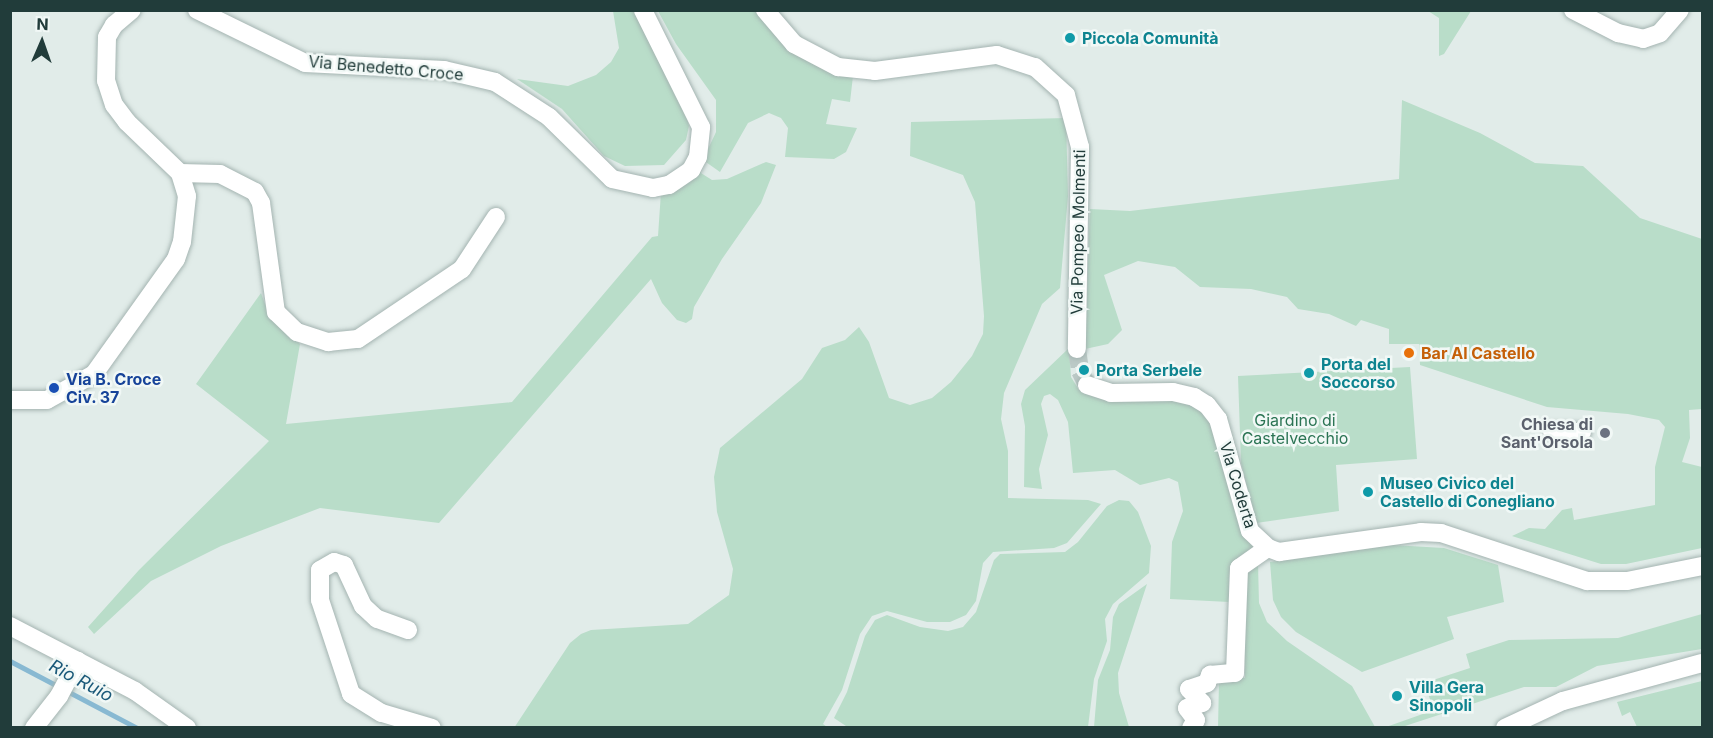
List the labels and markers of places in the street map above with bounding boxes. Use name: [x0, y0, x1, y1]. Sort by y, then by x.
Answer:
place label: Piccola Comunità: [1082, 28, 1218, 48]
marker: Piccola Comunità: [1063, 31, 1077, 45]
place label: Bar Al Castello: [1421, 343, 1535, 363]
marker: Bar Al Castello: [1402, 346, 1416, 360]
place label: Porta del Soccorso: [1321, 354, 1395, 392]
place label: Porta Serbele: [1096, 360, 1202, 380]
marker: Porta Serbele: [1077, 363, 1091, 377]
marker: Porta del Soccorso: [1302, 366, 1316, 380]
place label: Via B. Croce Civ. 37: [66, 369, 162, 407]
marker: Via B. Croce Civ. 37: [47, 381, 61, 395]
place label: Chiesa di Sant'Orsola: [1501, 414, 1593, 452]
marker: Chiesa di Sant'Orsola: [1598, 426, 1612, 440]
place label: Museo Civico del Castello di Conegliano: [1380, 473, 1555, 511]
marker: Museo Civico del Castello di Conegliano: [1361, 485, 1375, 499]
place label: Villa Gera Sinopoli: [1409, 677, 1484, 715]
marker: Villa Gera Sinopoli: [1390, 689, 1404, 703]

